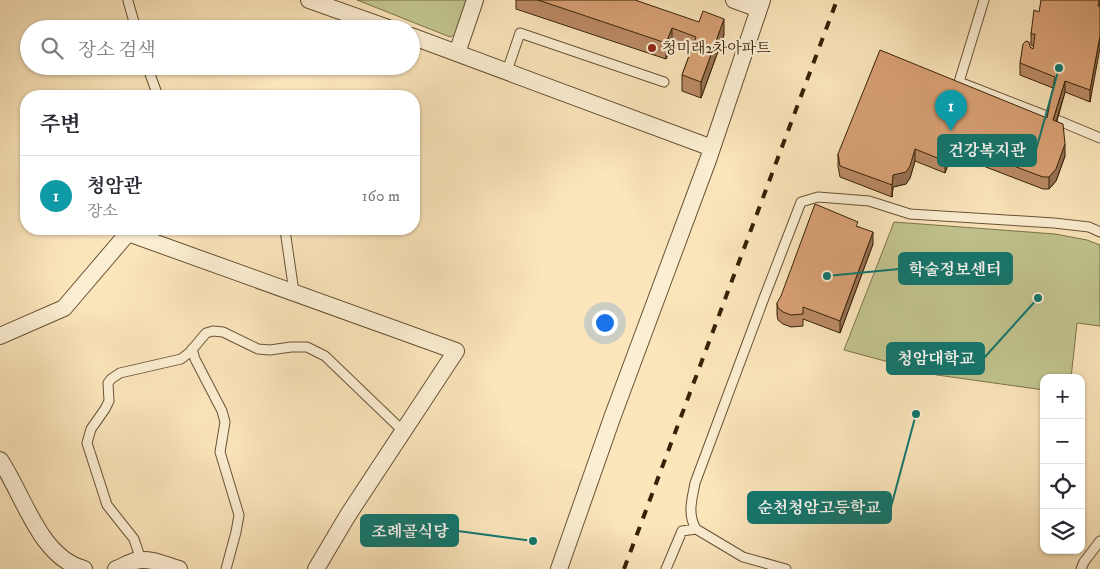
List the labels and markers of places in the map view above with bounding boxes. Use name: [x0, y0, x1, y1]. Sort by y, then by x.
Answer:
place label: 청미래2차아파트: [662, 39, 771, 58]
marker: 청미래2차아파트: [646, 42, 658, 54]
pin: 1: [935, 90, 967, 131]
callout: 건강복지관: [938, 135, 1036, 166]
callout: 학술정보센터: [899, 253, 1012, 284]
callout: 청암대학교: [887, 343, 984, 374]
callout: 순천청암고등학교: [748, 492, 891, 523]
callout: 조례골식당: [361, 515, 458, 546]

